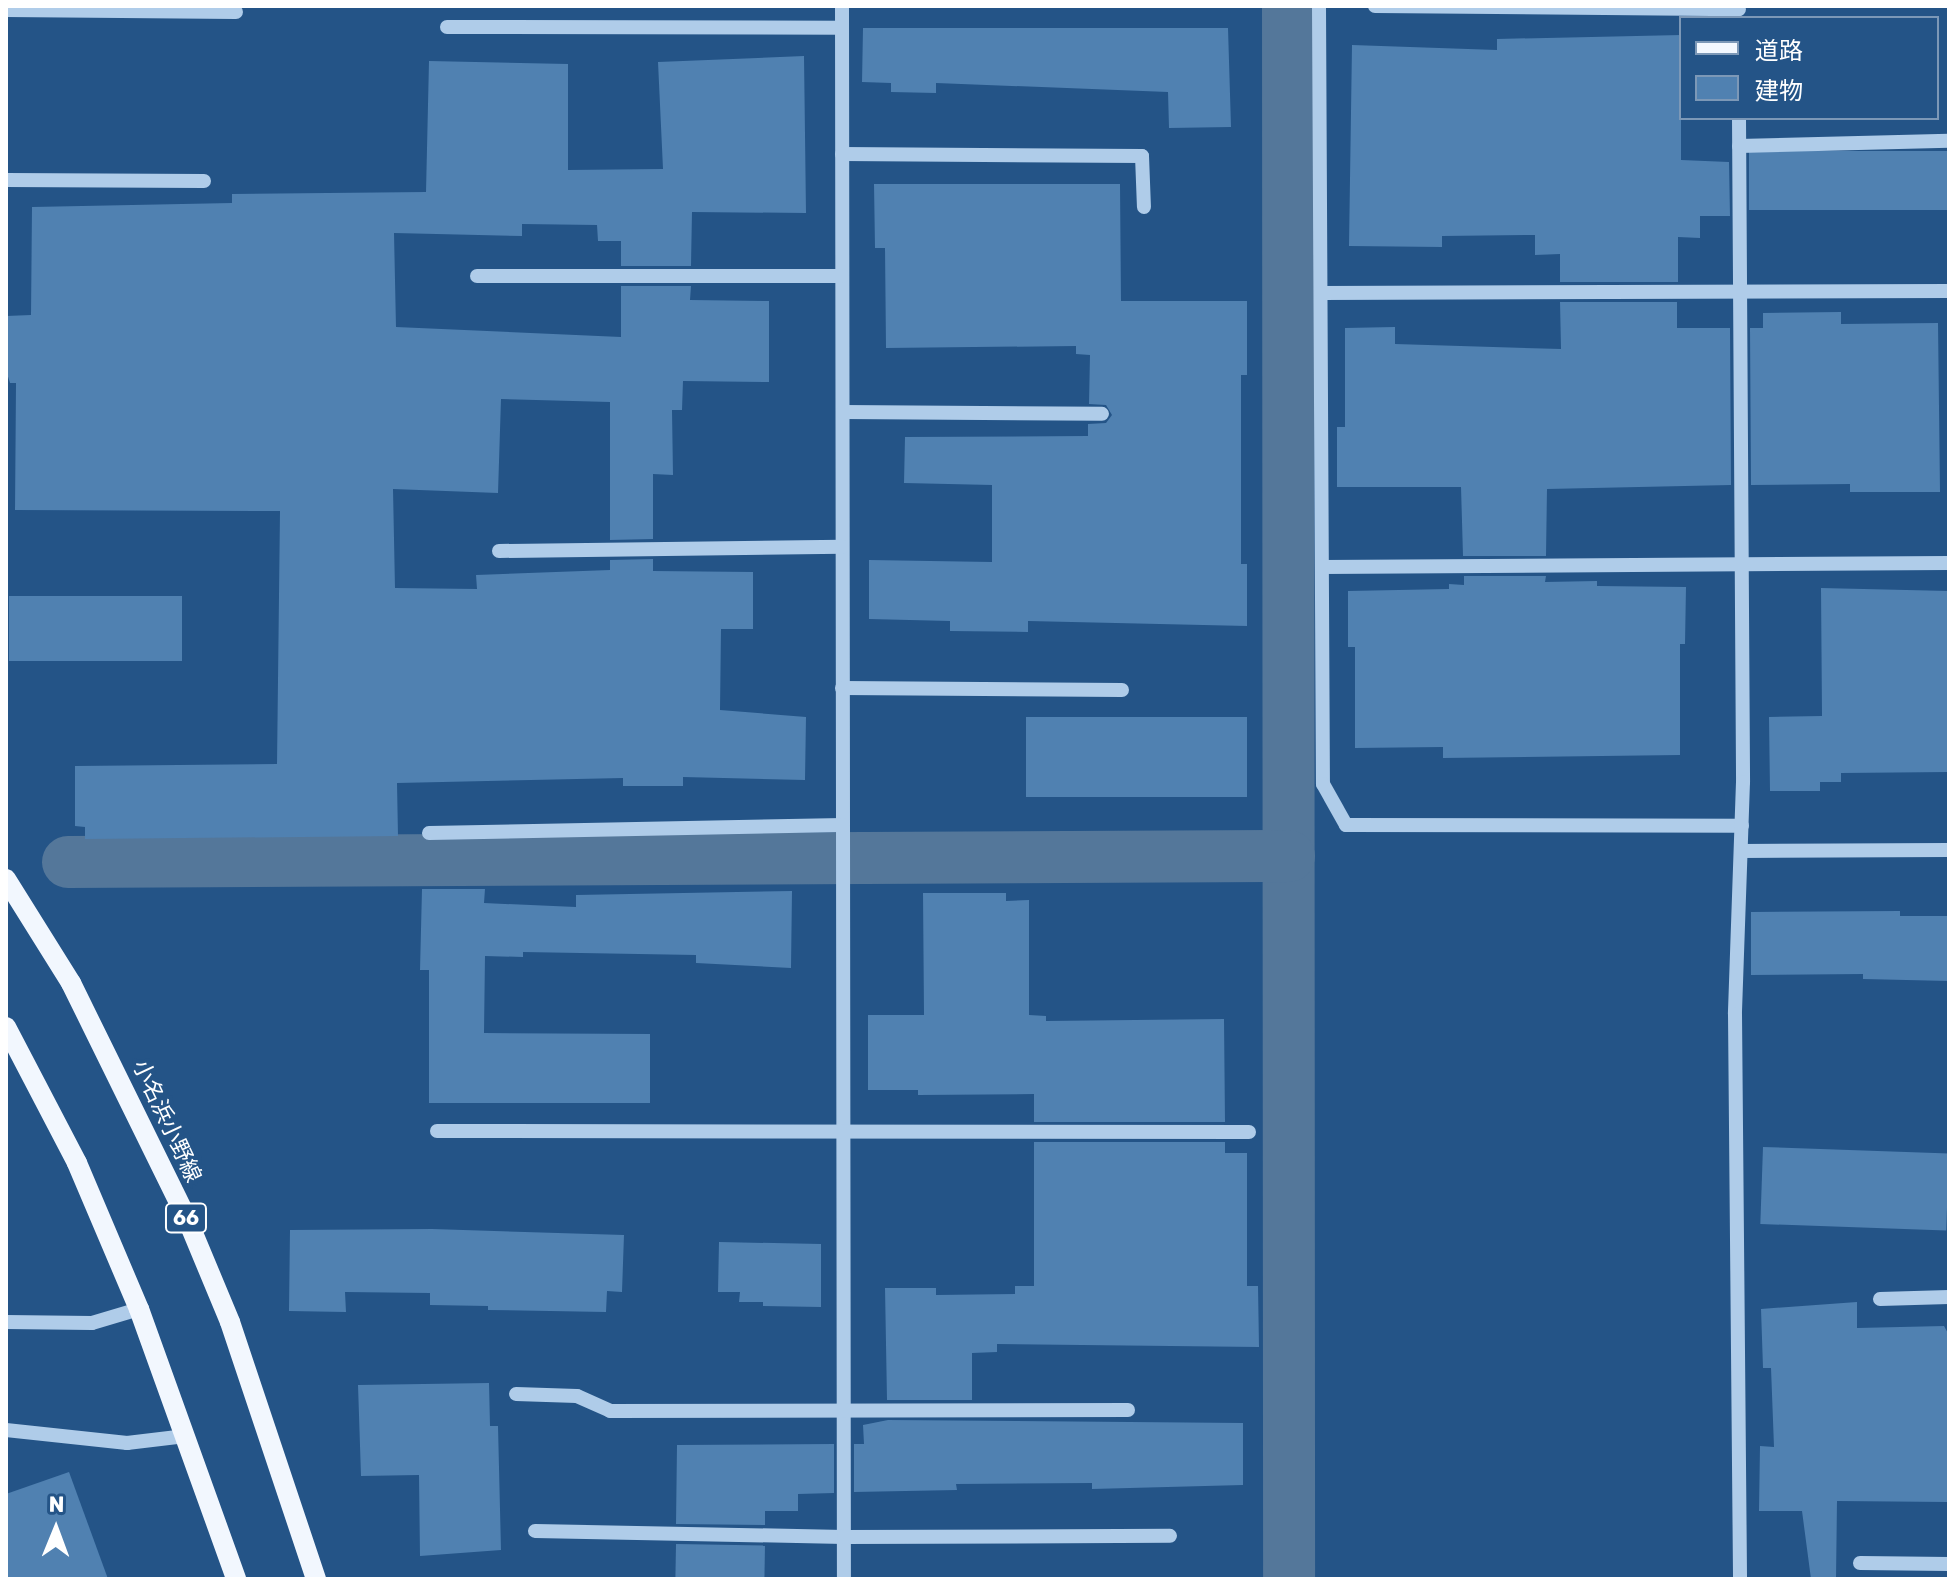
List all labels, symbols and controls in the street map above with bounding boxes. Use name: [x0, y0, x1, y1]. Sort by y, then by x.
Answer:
legend: [1679, 16, 1939, 120]
text: 道路: [1755, 37, 1803, 65]
text: 建物: [1755, 77, 1803, 105]
street label: 小名浜小野線: [127, 1056, 207, 1186]
road number: 66: [164, 1202, 208, 1234]
north arrow: [16, 1489, 96, 1569]
text: N: [48, 1491, 65, 1518]

